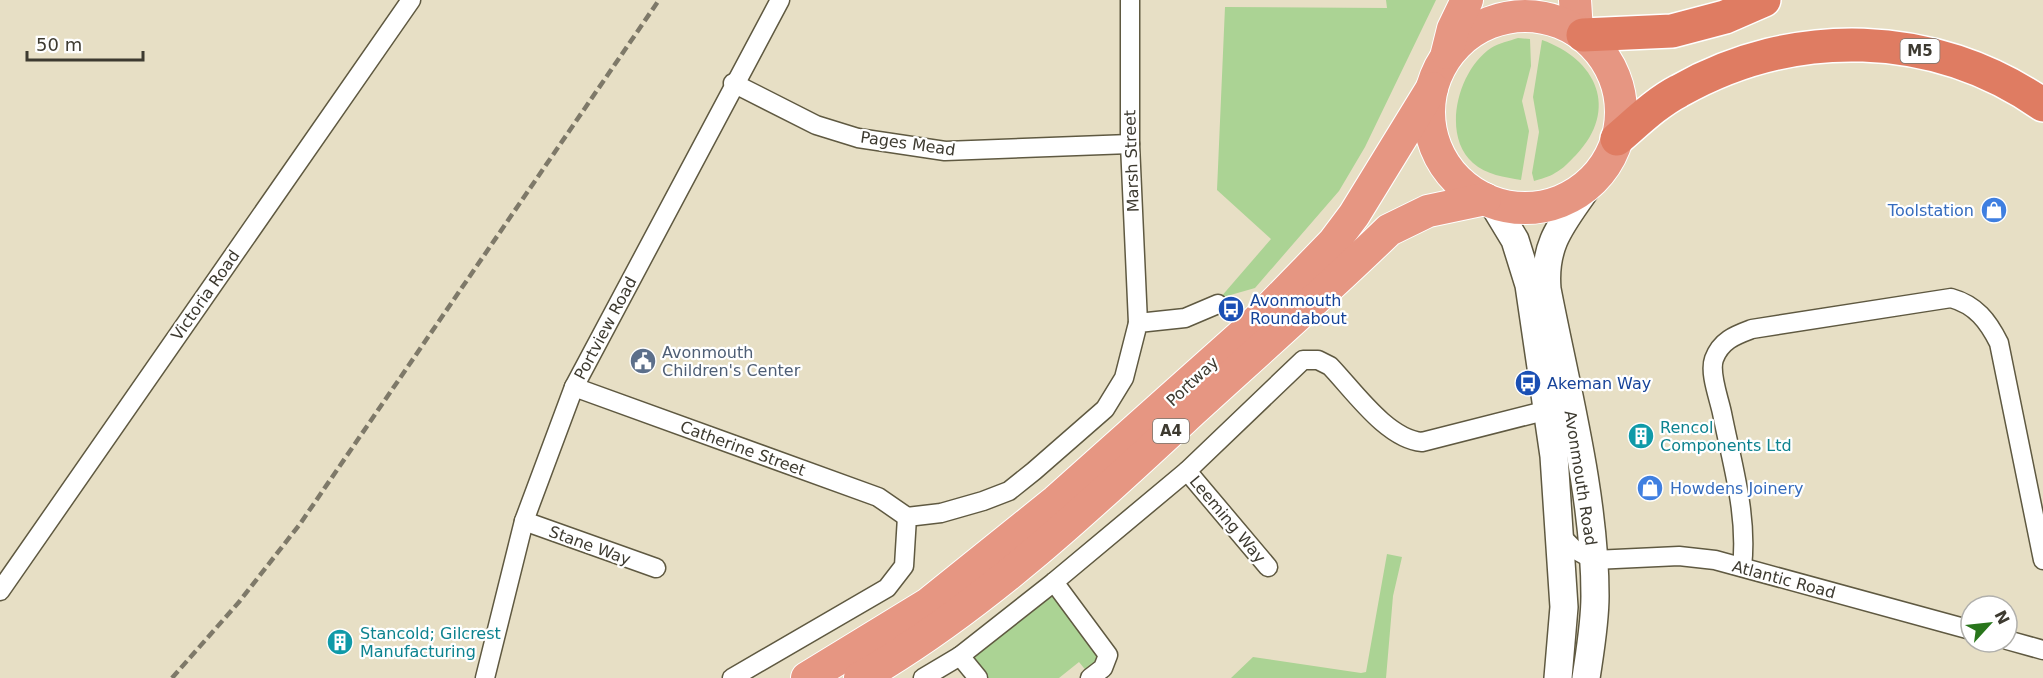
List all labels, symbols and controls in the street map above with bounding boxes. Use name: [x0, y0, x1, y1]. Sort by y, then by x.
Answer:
scale bar: [27, 24, 142, 62]
text: 50 m: [36, 34, 82, 55]
road number: M5: [1900, 39, 1940, 63]
street label: Marsh Street: [1120, 109, 1143, 212]
street label: Pages Mead: [859, 127, 957, 160]
shop icon: Toolstation: [1979, 195, 2009, 225]
place label: Toolstation: [1887, 201, 1974, 220]
street label: Victoria Road: [167, 246, 244, 344]
street label: Portview Road: [570, 274, 641, 383]
place label: Avonmouth Roundabout: [1250, 291, 1347, 328]
bus stop icon: Avonmouth Roundabout: [1216, 294, 1246, 324]
place label: Avonmouth Children's Center: [662, 343, 801, 380]
public building icon: Avonmouth Children's Center: [628, 346, 658, 376]
street label: Portway: [1162, 353, 1222, 410]
bus stop icon: Akeman Way: [1513, 368, 1543, 398]
place label: Akeman Way: [1547, 374, 1651, 393]
street label: Avonmouth Road: [1560, 409, 1601, 547]
street label: Catherine Street: [678, 417, 808, 480]
place label: Rencol Components Ltd: [1660, 418, 1792, 455]
road number: A4: [1153, 419, 1189, 443]
building icon: Rencol Components Ltd: [1626, 421, 1656, 451]
street label: Leeming Way: [1186, 472, 1270, 567]
shop icon: Howdens Joinery: [1635, 473, 1665, 503]
place label: Howdens Joinery: [1670, 479, 1803, 498]
street label: Stane Way: [546, 522, 633, 569]
street label: Atlantic Road: [1730, 557, 1838, 602]
north arrow: [1959, 594, 2019, 654]
text: N: [1990, 607, 2013, 628]
place label: Stancold; Gilcrest Manufacturing: [360, 624, 501, 661]
building icon: Stancold; Gilcrest Manufacturing: [325, 627, 355, 657]

